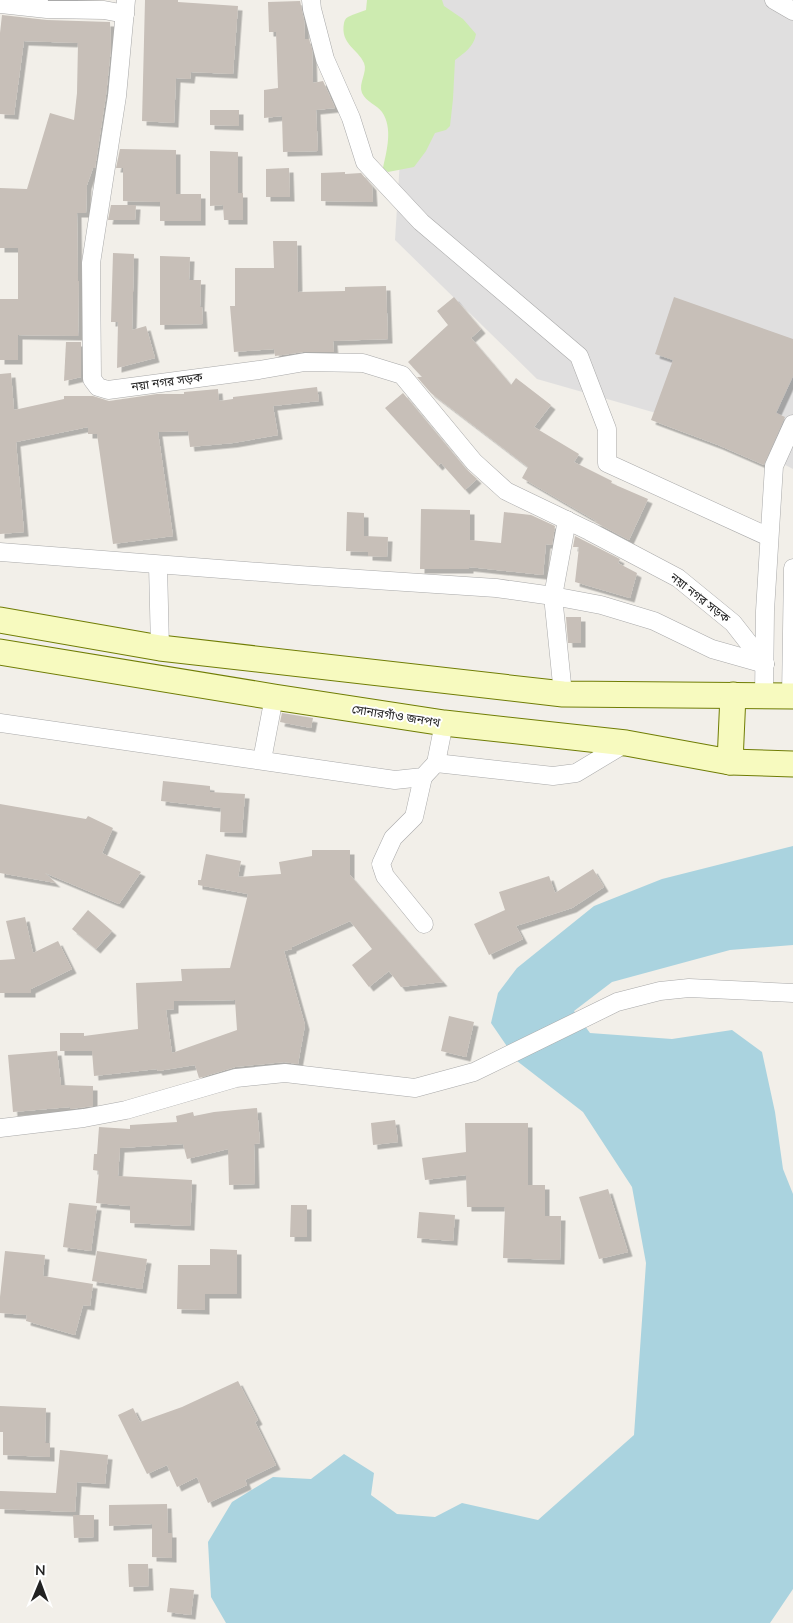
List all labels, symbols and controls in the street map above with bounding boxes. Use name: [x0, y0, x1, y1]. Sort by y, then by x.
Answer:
street label: নয়া নগর সড়ক: [129, 369, 204, 395]
street label: নয়া নগর সড়ক: [666, 569, 734, 627]
street label: সোনারগাঁও জনপথ: [351, 701, 442, 731]
north arrow: [15, 1558, 65, 1608]
text: N: [35, 1561, 46, 1580]

